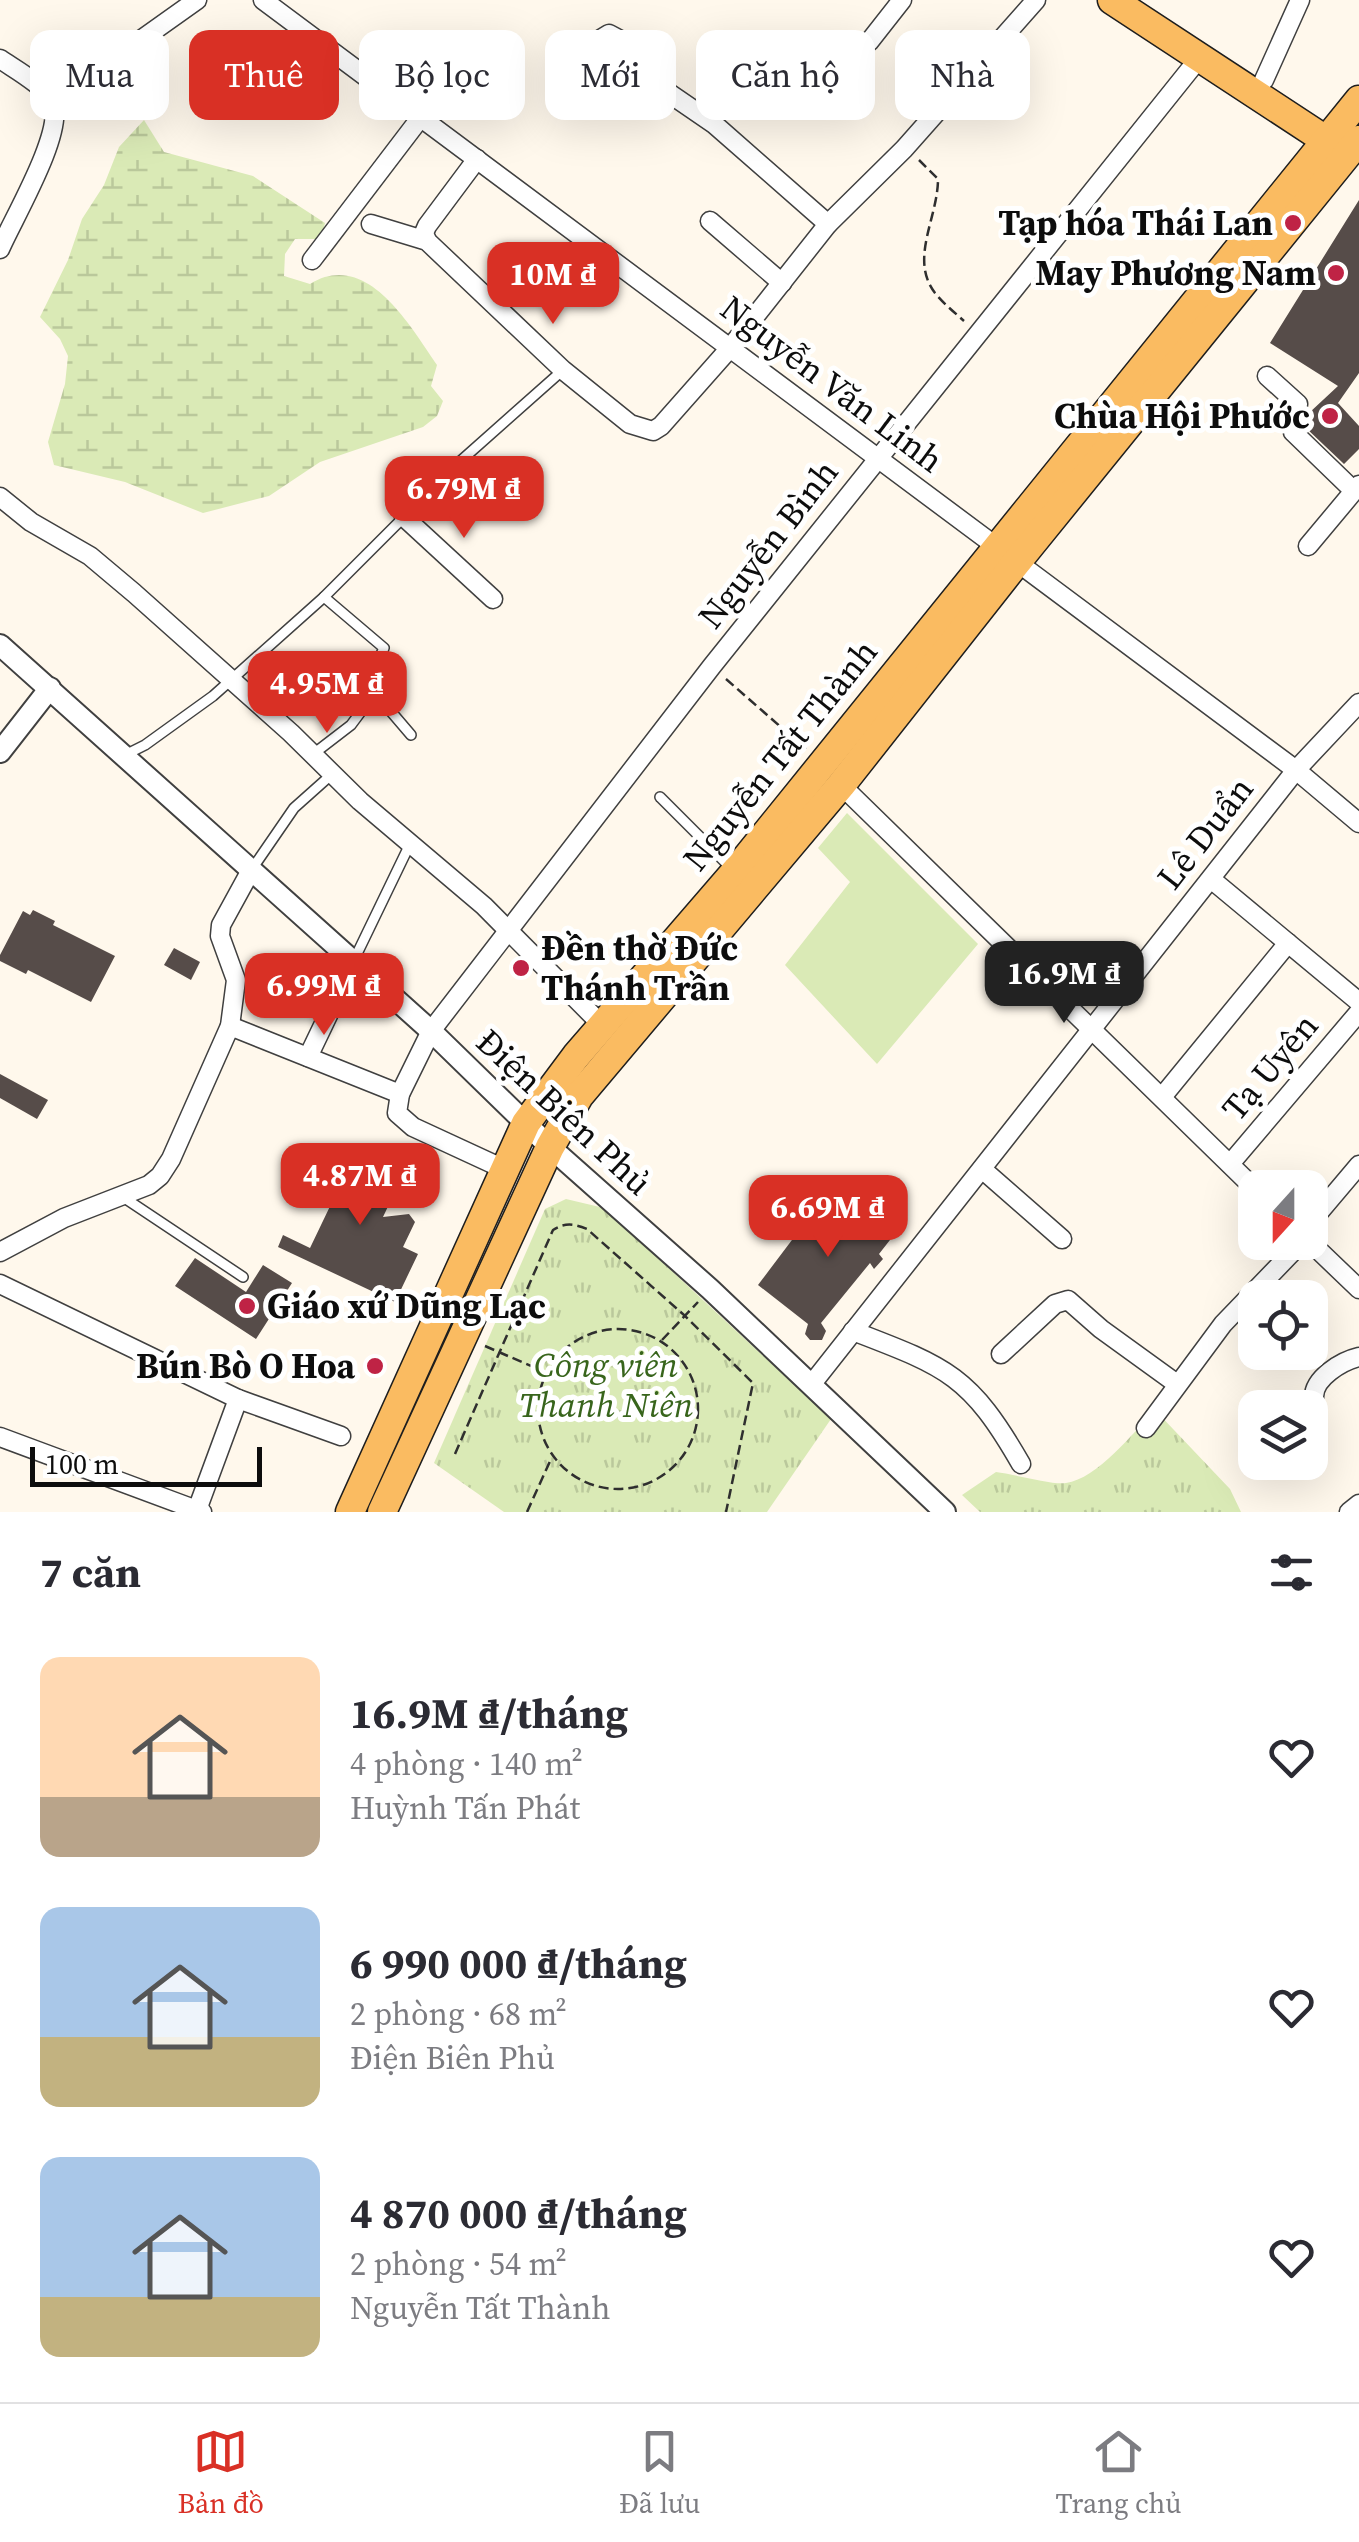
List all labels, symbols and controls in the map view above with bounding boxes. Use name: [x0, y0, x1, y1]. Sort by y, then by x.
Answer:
chip: Mua: [30, 30, 169, 120]
chip: Thuê: [189, 30, 339, 120]
chip: Bộ lọc: [359, 30, 525, 120]
chip: Mới: [545, 30, 676, 120]
chip: Căn hộ: [696, 30, 875, 120]
chip: Nhà: [895, 30, 1030, 120]
place label: Tạp hóa Thái Lan: [998, 199, 1273, 247]
marker: Tạp hóa Thái Lan: [1282, 212, 1304, 234]
pin: 10M ₫: [483, 242, 623, 327]
place label: May Phương Nam: [1035, 249, 1316, 297]
text: 10M ₫: [509, 252, 597, 296]
marker: May Phương Nam: [1325, 262, 1347, 284]
street label: Nguyễn Văn Linh: [711, 284, 953, 484]
place label: Chùa Hội Phước: [1054, 392, 1310, 440]
marker: Chùa Hội Phước: [1319, 405, 1341, 427]
street label: Nguyễn Bình: [687, 450, 849, 638]
pin: 6.79M ₫: [372, 456, 556, 541]
text: 6.79M ₫: [407, 466, 521, 510]
street label: Nguyễn Tất Thành: [672, 629, 888, 881]
pin: 4.95M ₫: [235, 651, 419, 736]
text: 4.95M ₫: [270, 661, 384, 705]
street label: Lê Duẩn: [1146, 767, 1264, 899]
place label: Đền thờ Đức Thánh Trần: [541, 924, 738, 1012]
pin: 16.9M ₫: [972, 941, 1156, 1026]
text: 16.9M ₫: [1007, 951, 1121, 995]
pin: 6.99M ₫: [232, 953, 416, 1038]
marker: Đền thờ Đức Thánh Trần: [510, 957, 532, 979]
text: 6.99M ₫: [267, 963, 381, 1007]
street label: Tạ Uyên: [1211, 1003, 1329, 1131]
street label: Điện Biên Phủ: [466, 1018, 662, 1206]
pin: 4.87M ₫: [268, 1143, 452, 1228]
text: 4.87M ₫: [303, 1153, 417, 1197]
north arrow: [1238, 1170, 1328, 1260]
map controls: [1238, 1170, 1328, 1480]
pin: 6.69M ₫: [736, 1175, 920, 1260]
text: 6.69M ₫: [771, 1185, 885, 1229]
button: locate: [1238, 1280, 1328, 1370]
place label: Giáo xứ Dũng Lạc: [267, 1282, 546, 1330]
marker: Giáo xứ Dũng Lạc: [236, 1295, 258, 1317]
park label: Công viên Thanh Niên: [519, 1341, 693, 1429]
place label: Bún Bò O Hoa: [136, 1342, 355, 1390]
marker: Bún Bò O Hoa: [364, 1355, 386, 1377]
button: layers: [1238, 1390, 1328, 1480]
scale bar: [30, 1442, 262, 1486]
text: 100 m: [45, 1445, 119, 1483]
text: 7 căn: [40, 1543, 141, 1601]
icon: filters: [1264, 1545, 1319, 1600]
text: 16.9M ₫/tháng: [350, 1684, 628, 1742]
icon: home: [120, 1697, 240, 1817]
icon: heart: [1264, 1730, 1319, 1785]
text: 4 phòng · 140 m²: [350, 1742, 583, 1786]
text: Huỳnh Tấn Phát: [350, 1786, 580, 1830]
text: 6 990 000 ₫/tháng: [350, 1934, 687, 1992]
icon: home: [120, 1947, 240, 2067]
icon: heart: [1264, 1980, 1319, 2035]
text: 2 phòng · 68 m²: [350, 1992, 567, 2036]
text: Điện Biên Phủ: [350, 2036, 555, 2080]
text: 4 870 000 ₫/tháng: [350, 2184, 687, 2242]
icon: home: [120, 2197, 240, 2317]
icon: heart: [1264, 2230, 1319, 2285]
text: 2 phòng · 54 m²: [350, 2242, 567, 2286]
text: Nguyễn Tất Thành: [350, 2286, 611, 2330]
tab: Bản đồ: [178, 2424, 264, 2522]
tab: Đã lưu: [619, 2424, 700, 2522]
tab: Trang chủ: [1055, 2424, 1181, 2522]

